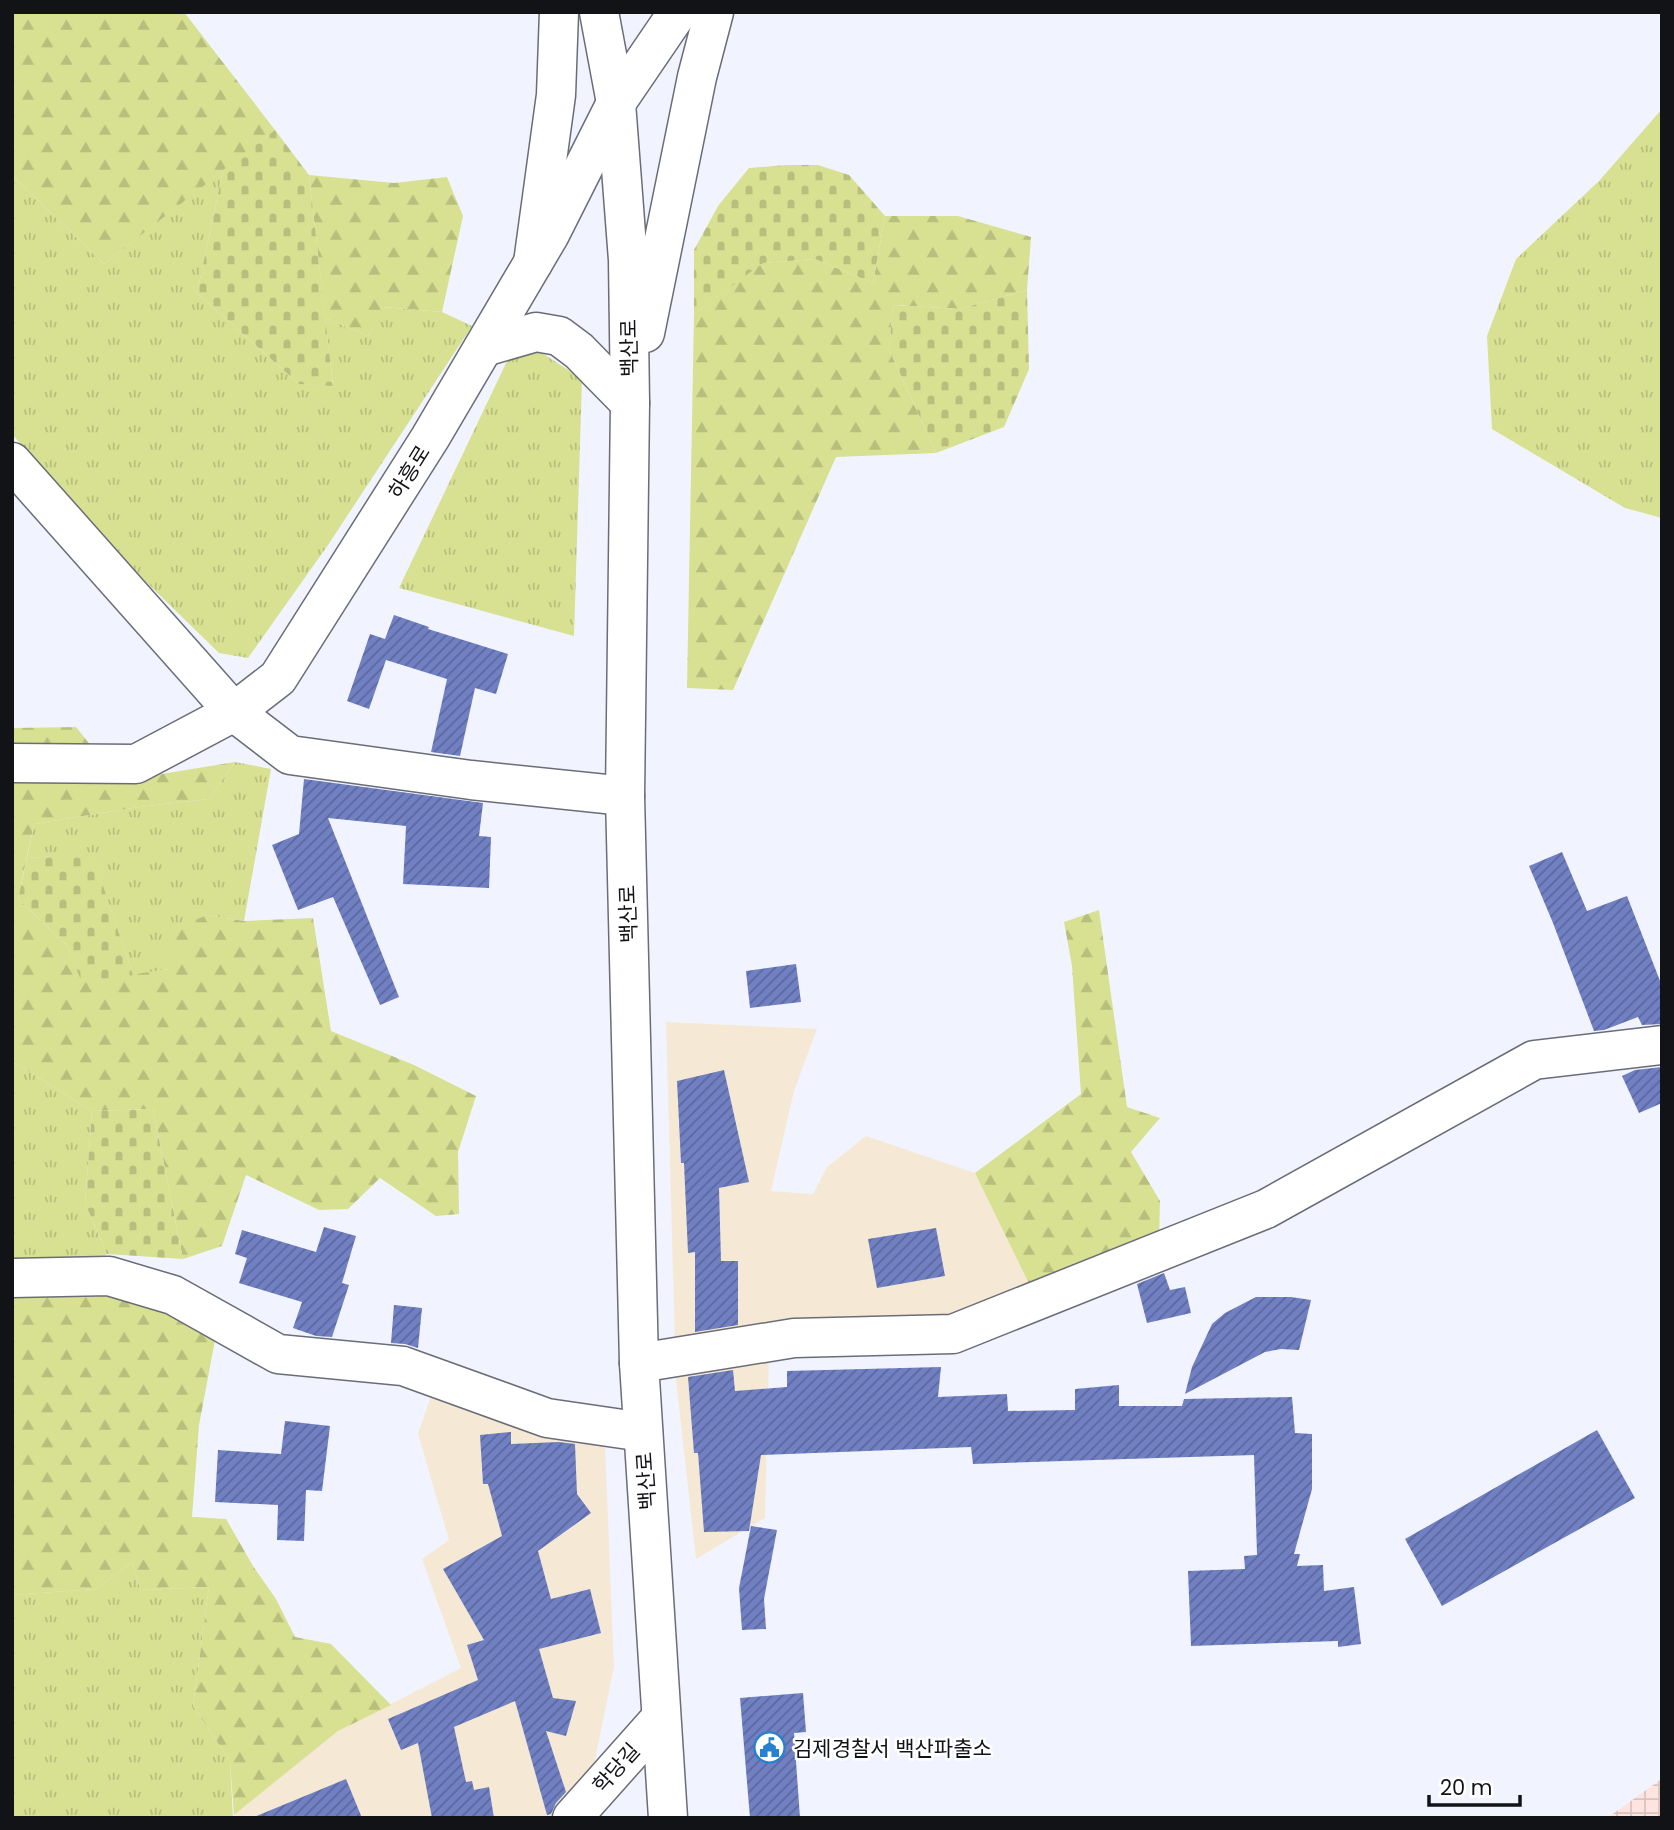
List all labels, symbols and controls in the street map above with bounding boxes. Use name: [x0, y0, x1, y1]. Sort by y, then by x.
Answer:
street label: 백산로: [614, 319, 644, 377]
street label: 하흥로: [381, 440, 437, 504]
street label: 백산로: [612, 885, 644, 943]
street label: 백산로: [630, 1451, 662, 1511]
public building icon: 김제경찰서 백산파출소: [753, 1731, 787, 1765]
place label: 김제경찰서 백산파출소: [793, 1734, 992, 1763]
street label: 학당길: [586, 1737, 646, 1799]
scale bar: [1429, 1764, 1520, 1808]
text: 20 m: [1440, 1773, 1493, 1802]

